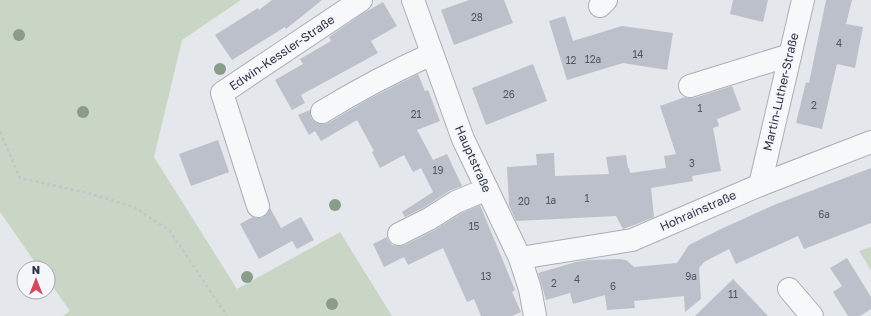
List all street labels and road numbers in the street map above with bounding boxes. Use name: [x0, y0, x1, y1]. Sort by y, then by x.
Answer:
street label: Edwin-Kessler-Straße: [226, 12, 337, 93]
street label: Martin-Luther-Straße: [760, 31, 801, 153]
street label: Hauptstraße: [452, 123, 495, 195]
street label: Hohrainstraße: [657, 187, 738, 234]

